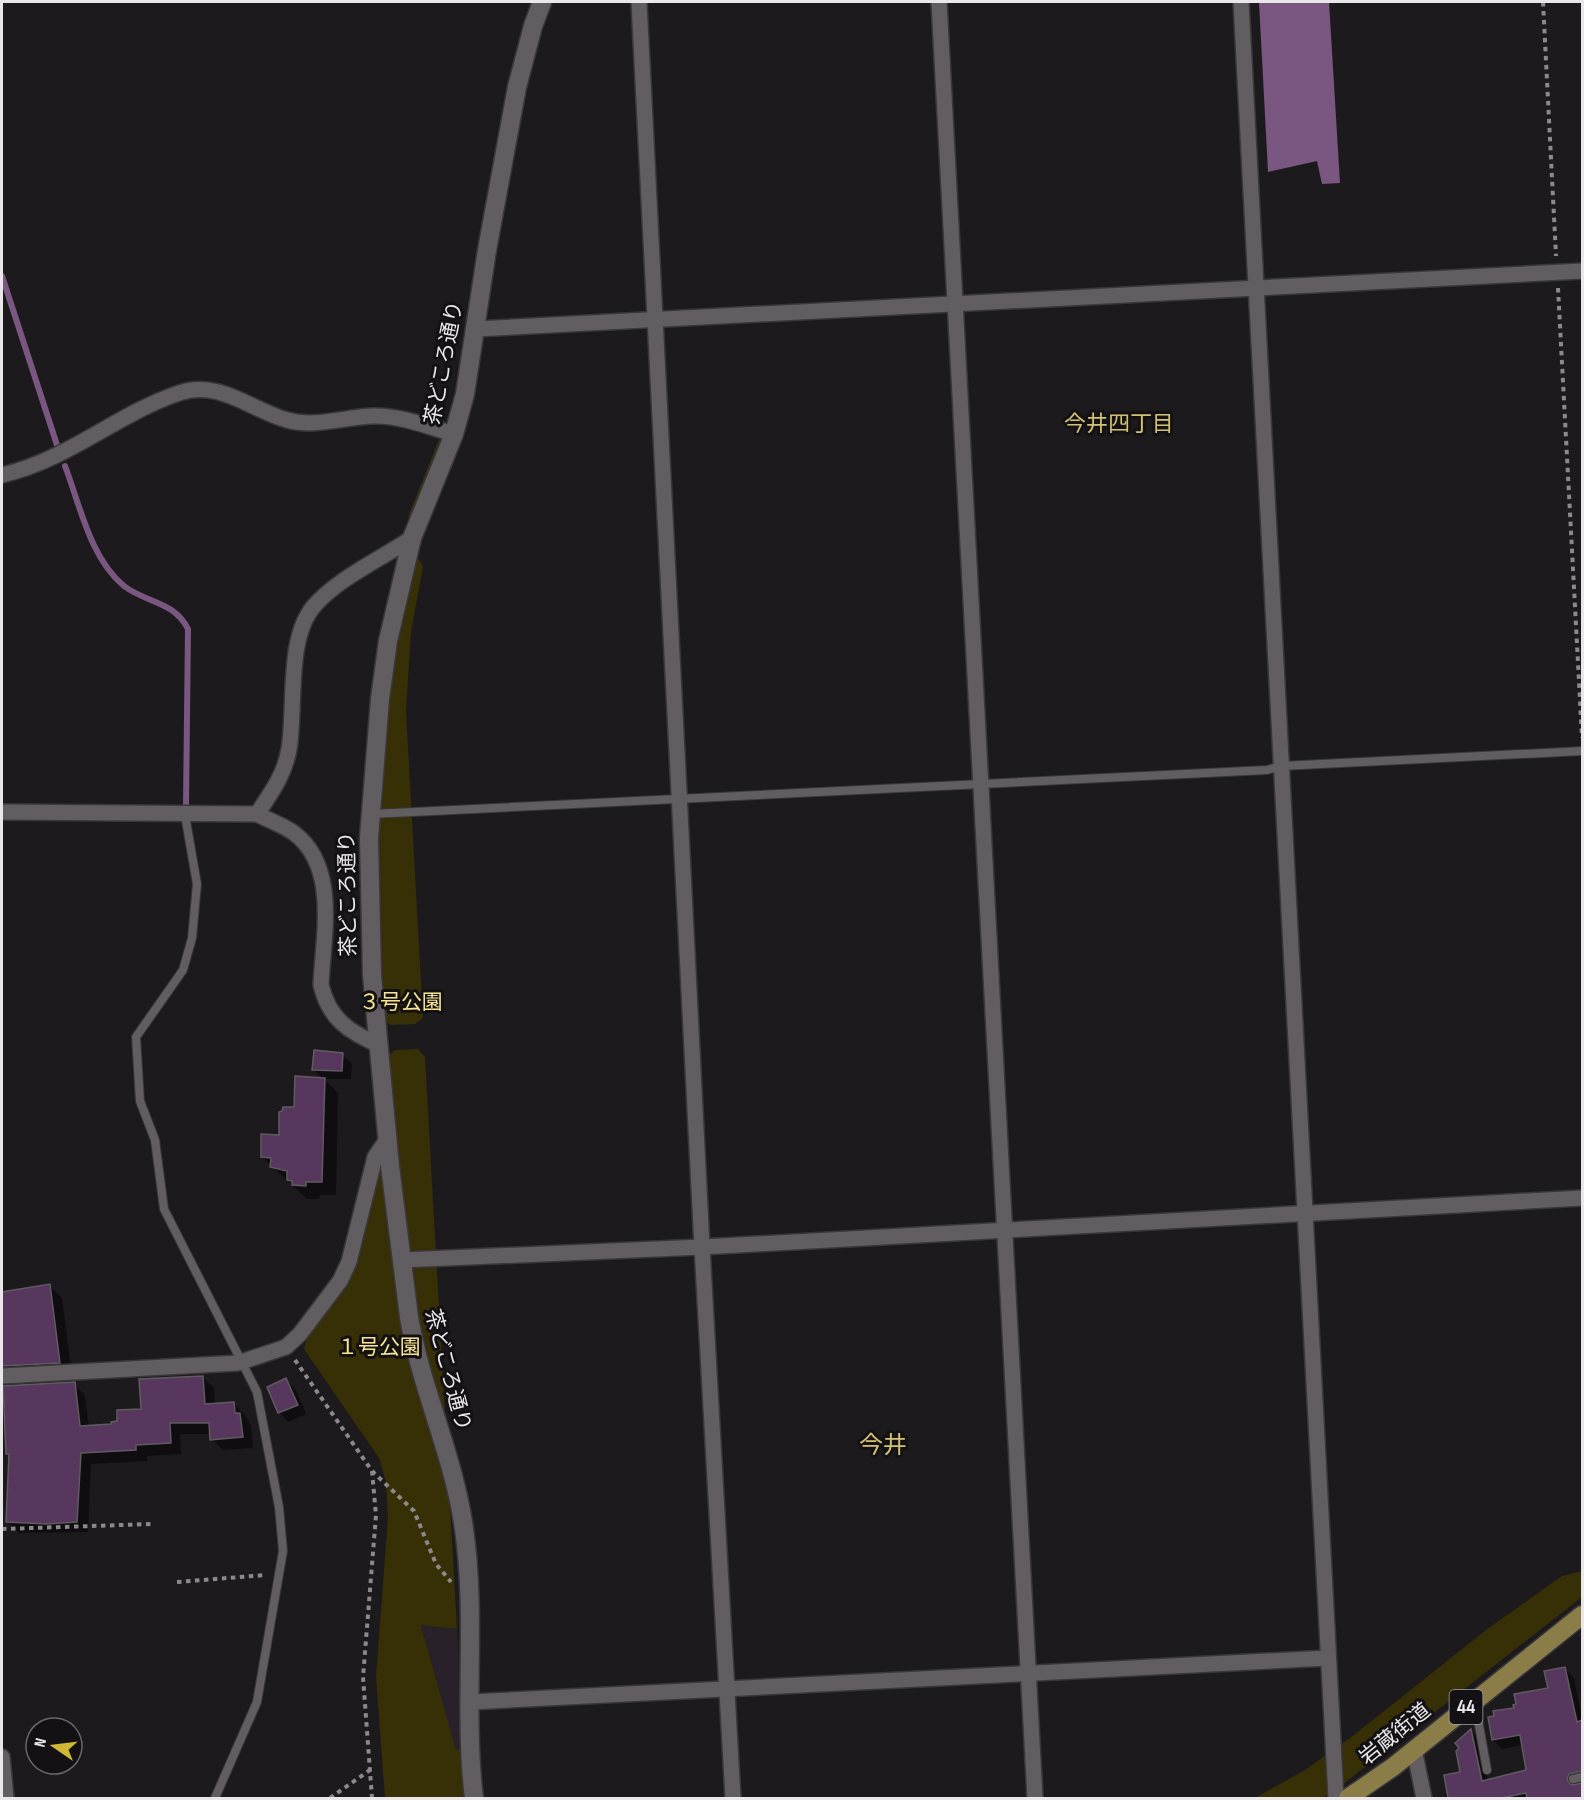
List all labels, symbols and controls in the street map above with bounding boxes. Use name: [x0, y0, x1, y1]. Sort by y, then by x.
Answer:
street label: 茶どころ通り: [420, 299, 468, 427]
district label: 今井四丁目: [1064, 411, 1174, 438]
street label: 茶どころ通り: [334, 831, 362, 957]
park label: ３号公園: [359, 990, 443, 1015]
street label: 茶どころ通り: [420, 1306, 476, 1434]
park label: １号公園: [337, 1335, 421, 1360]
district label: 今井: [859, 1431, 907, 1460]
road number: 44: [1450, 1690, 1482, 1724]
street label: 岩蔵街道: [1354, 1698, 1436, 1770]
north arrow: [24, 1716, 84, 1776]
text: N: [31, 1736, 51, 1749]

